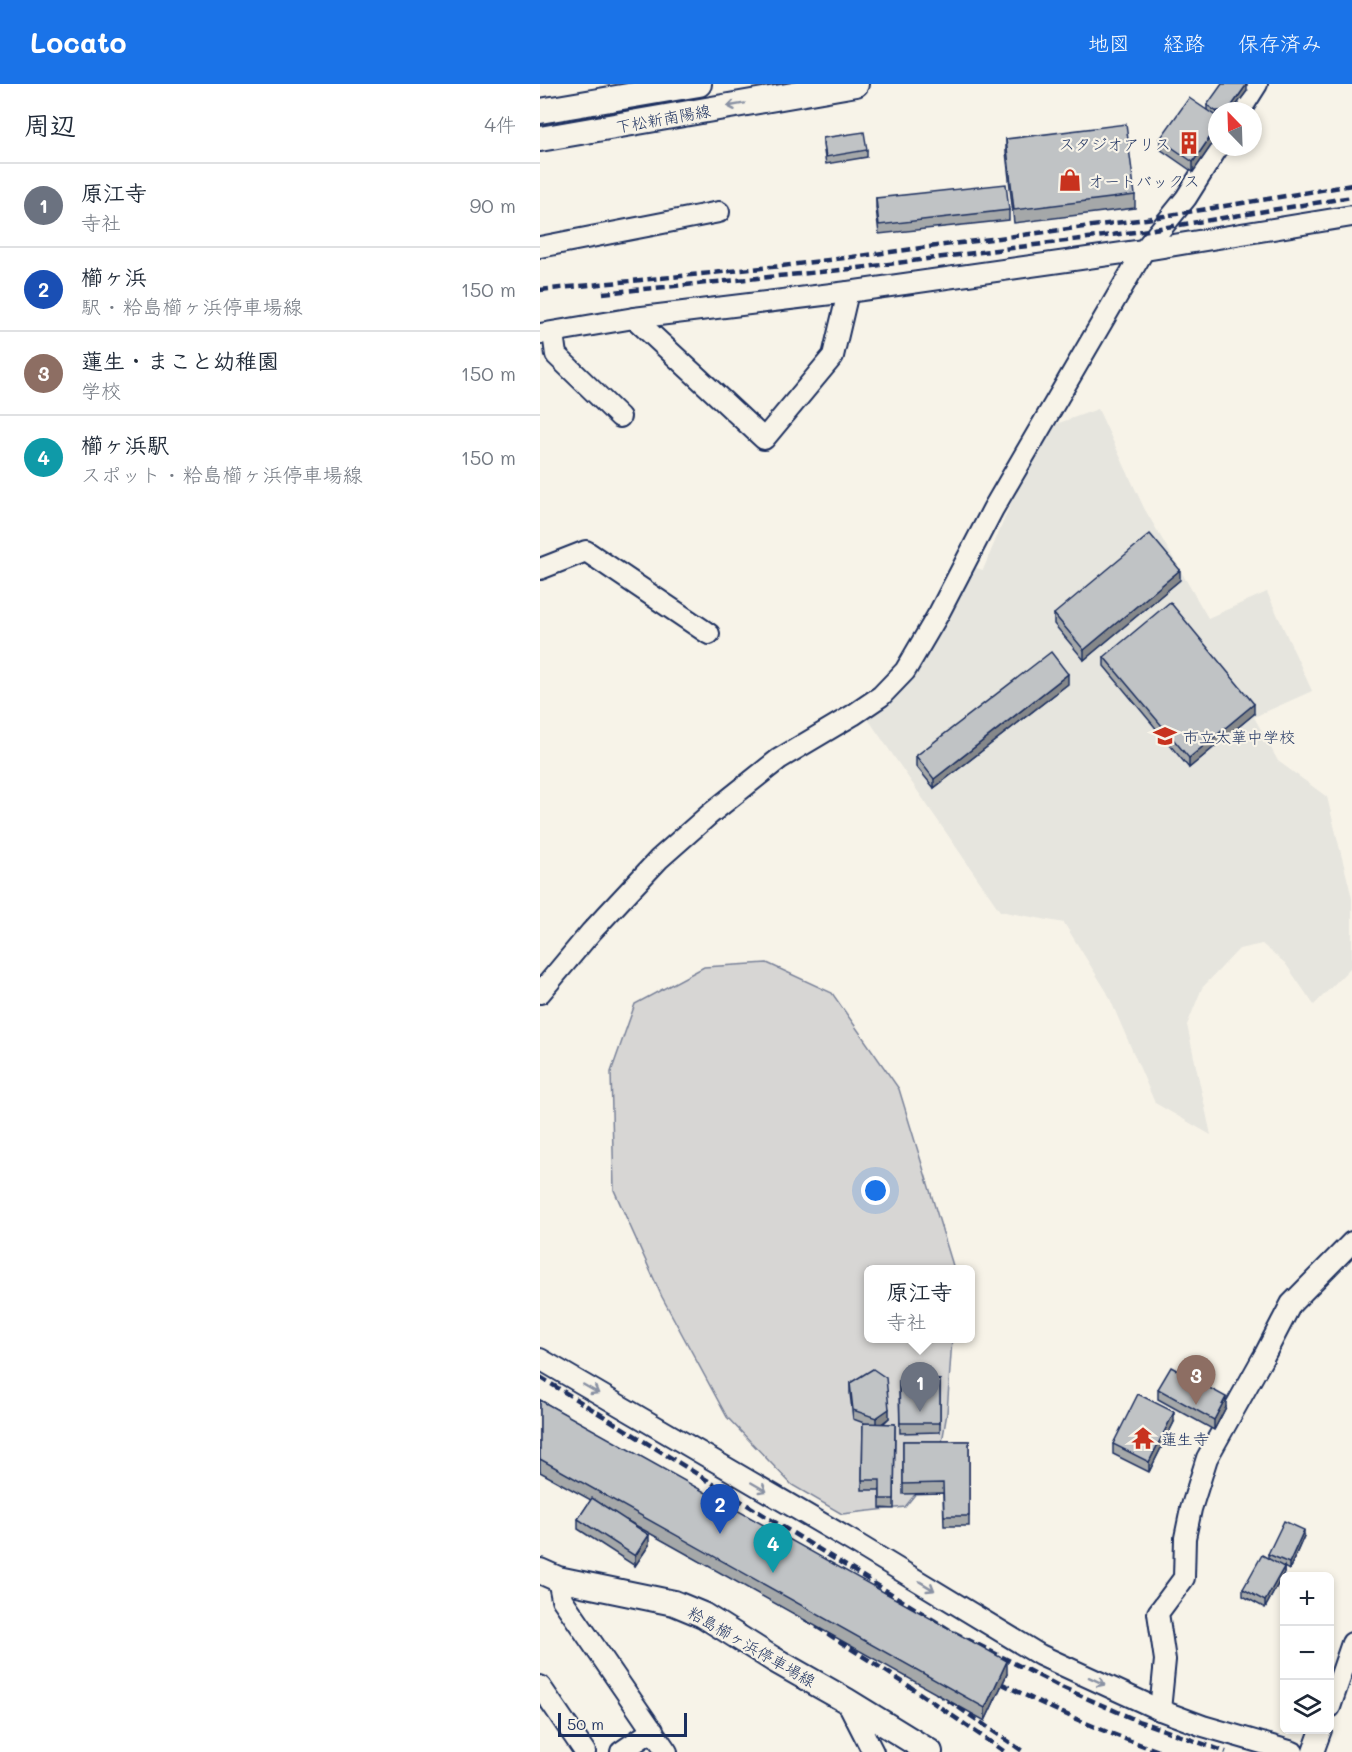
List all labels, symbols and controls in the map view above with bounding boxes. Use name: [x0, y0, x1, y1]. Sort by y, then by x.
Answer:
text: Locato: [30, 24, 127, 60]
text: 地図: [1088, 29, 1130, 56]
text: 経路: [1163, 29, 1205, 56]
text: 保存済み: [1238, 29, 1322, 56]
street label: 下松新南陽線: [614, 99, 712, 137]
one-way arrow: [727, 100, 747, 111]
north arrow: [1208, 102, 1262, 156]
text: 周辺: [24, 108, 76, 142]
text: 4件: [484, 111, 516, 137]
building icon: スタジオアリス: [1176, 130, 1202, 156]
place label: スタジオアリス: [1059, 133, 1171, 154]
shop icon: オートバックス: [1057, 167, 1083, 193]
place label: オートバックス: [1088, 170, 1200, 191]
text: 原江寺: [81, 178, 147, 207]
text: 1: [39, 192, 48, 218]
text: 90 m: [470, 192, 516, 218]
text: 寺社: [81, 209, 121, 235]
text: 櫛ヶ浜: [81, 262, 147, 291]
text: 2: [38, 276, 49, 302]
text: 150 m: [461, 276, 516, 302]
text: 駅 · 粭島櫛ヶ浜停車場線: [81, 293, 303, 319]
text: 蓮生・まこと幼稚園: [81, 346, 279, 375]
text: 3: [38, 360, 50, 386]
text: 150 m: [461, 360, 516, 386]
text: 学校: [81, 377, 121, 403]
text: 櫛ヶ浜駅: [81, 430, 169, 459]
text: 4: [37, 444, 50, 470]
text: 150 m: [461, 444, 516, 470]
text: スポット · 粭島櫛ヶ浜停車場線: [81, 461, 363, 487]
school or university icon: 市立太華中学校: [1152, 723, 1178, 749]
place label: 市立太華中学校: [1183, 726, 1295, 747]
your location: [861, 1176, 890, 1205]
popup: [864, 1265, 975, 1343]
text: 原江寺: [886, 1277, 953, 1306]
text: 寺社: [886, 1308, 926, 1334]
pin: 3: [1176, 1356, 1216, 1405]
pin: 1: [900, 1362, 940, 1412]
one-way arrow: [582, 1383, 599, 1395]
temple icon: 蓮生寺: [1130, 1425, 1156, 1451]
place label: 蓮生寺: [1161, 1428, 1209, 1449]
one-way arrow: [750, 1481, 767, 1493]
pin: 2: [700, 1484, 740, 1534]
pin: 4: [754, 1524, 792, 1573]
map controls: [1280, 1572, 1334, 1734]
button: +: [1280, 1572, 1334, 1626]
one-way arrow: [918, 1581, 935, 1593]
street label: 粭島櫛ヶ浜停車場線: [684, 1601, 820, 1691]
button: −: [1280, 1626, 1334, 1680]
one-way arrow: [1087, 1676, 1105, 1687]
button: layers: [1280, 1680, 1334, 1734]
scale bar: [558, 1710, 687, 1738]
text: 50 m: [567, 1713, 604, 1734]

